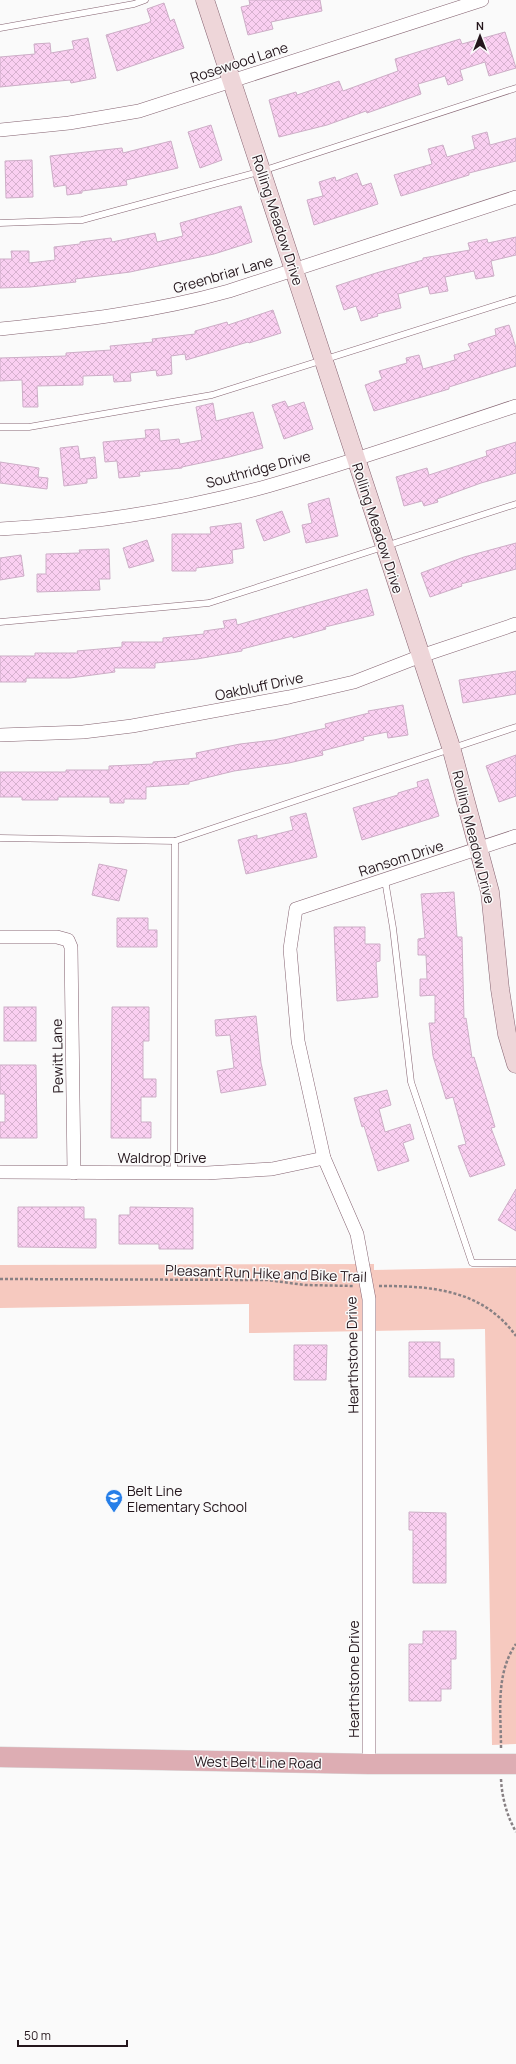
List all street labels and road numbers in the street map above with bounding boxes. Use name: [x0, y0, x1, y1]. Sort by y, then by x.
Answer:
street label: Rosewood Lane: [188, 37, 290, 87]
street label: Rolling Meadow Drive: [248, 152, 308, 288]
street label: Greenbriar Lane: [171, 251, 275, 297]
street label: Southridge Drive: [203, 446, 313, 492]
street label: Rolling Meadow Drive: [348, 460, 408, 596]
street label: Oakbluff Drive: [213, 667, 305, 705]
street label: Rolling Meadow Drive: [448, 768, 500, 906]
street label: Ransom Drive: [356, 835, 446, 881]
street label: Pewitt Lane: [47, 1018, 67, 1094]
street label: Waldrop Drive: [118, 1148, 206, 1167]
street label: Pleasant Run Hike and Bike Trail: [165, 1260, 367, 1286]
street label: Hearthstone Drive: [341, 1296, 363, 1414]
street label: Hearthstone Drive: [344, 1620, 363, 1738]
street label: West Belt Line Road: [194, 1751, 322, 1773]

